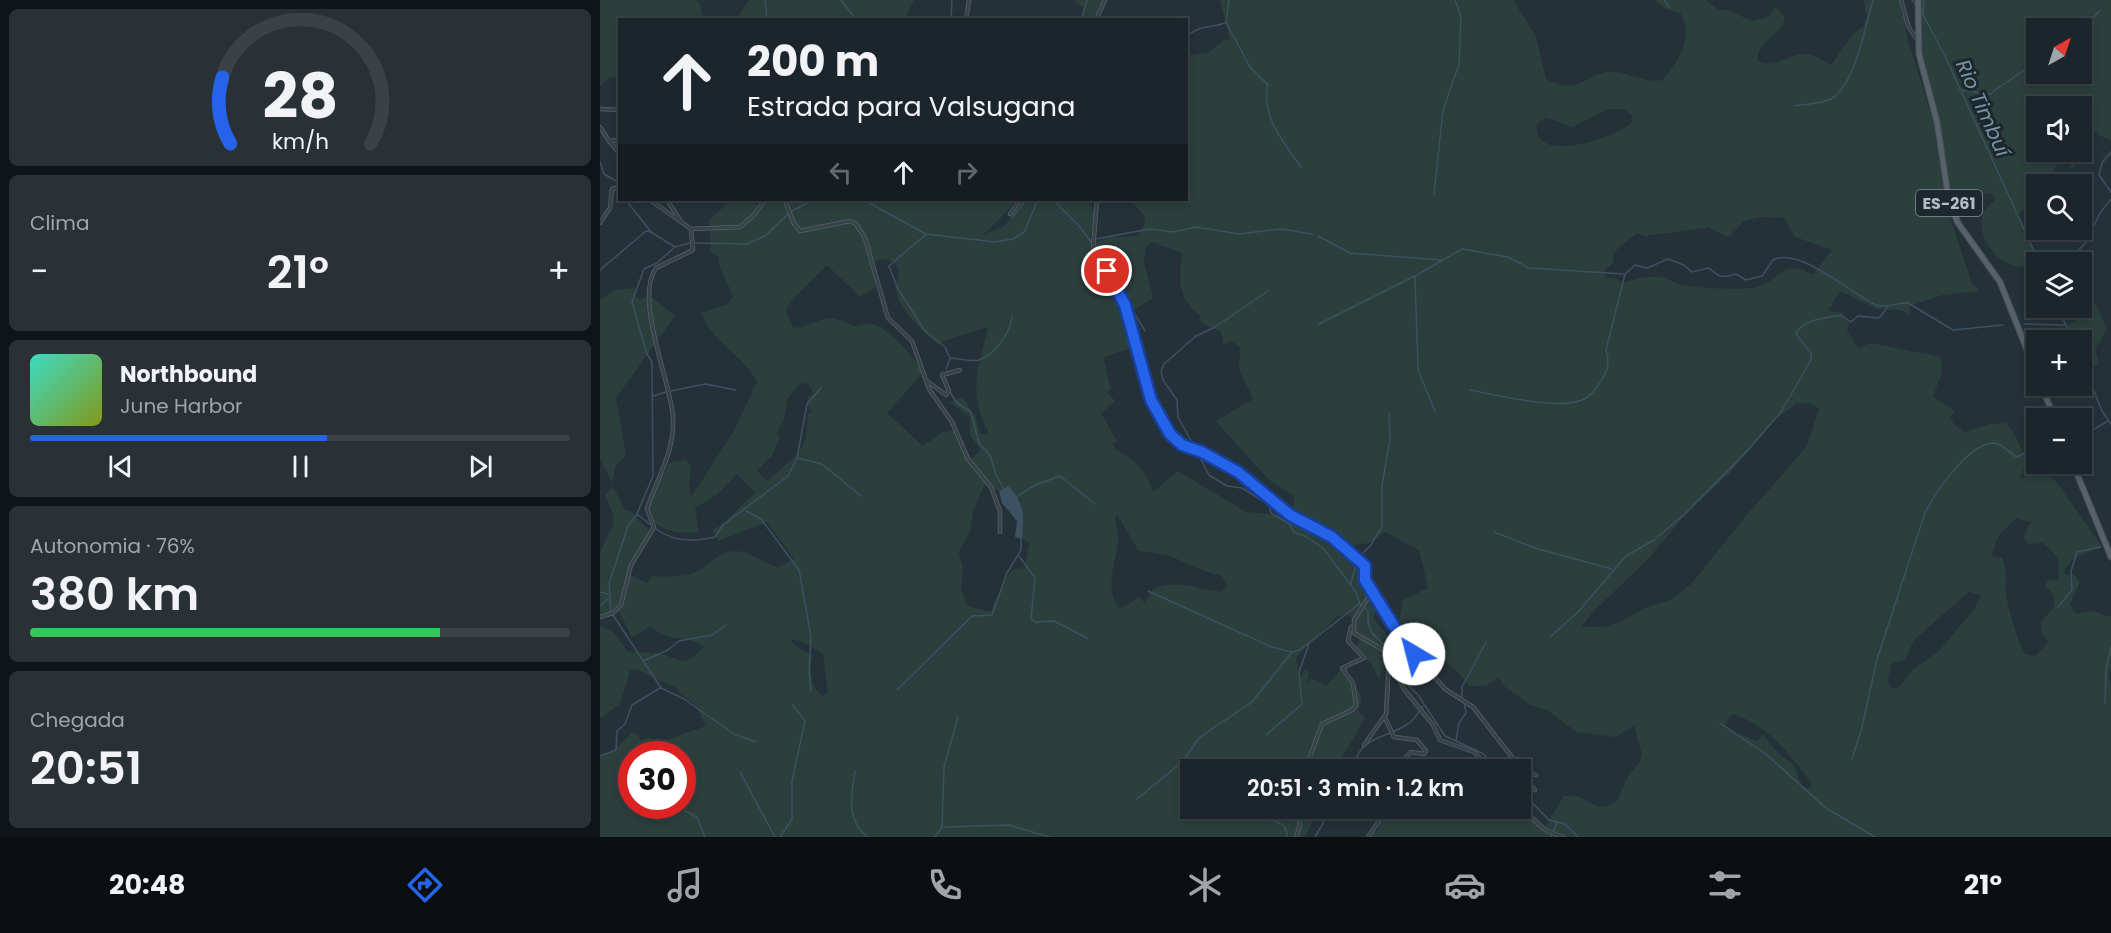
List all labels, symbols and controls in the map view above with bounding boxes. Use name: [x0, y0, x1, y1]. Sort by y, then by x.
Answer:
north arrow: [2026, 18, 2092, 84]
map controls: [2026, 18, 2092, 474]
text: 200 m: [747, 32, 879, 91]
icon: ahead: [648, 42, 726, 120]
text: 28: [262, 52, 338, 140]
water label: Rio Timbuí: [1949, 55, 2018, 163]
text: Estrada para Valsugana: [747, 88, 1075, 125]
button: sound: [2026, 96, 2092, 162]
text: km/h: [271, 127, 329, 158]
icon: left: [824, 156, 857, 189]
icon: ahead: [887, 156, 920, 189]
icon: right: [950, 156, 983, 189]
button: search: [2026, 174, 2092, 240]
road number: ES-261: [1916, 190, 1982, 216]
text: Clima: [30, 209, 89, 237]
text: 21°: [267, 241, 329, 304]
pin: [1081, 245, 1132, 296]
text: −: [30, 248, 48, 295]
text: +: [547, 248, 570, 295]
button: layers: [2026, 252, 2092, 318]
icon: arrive: [1090, 254, 1123, 287]
button: +: [2026, 330, 2092, 396]
text: Northbound: [120, 359, 257, 390]
text: June Harbor: [120, 392, 243, 420]
button: −: [2026, 408, 2092, 474]
icon: previous: [104, 450, 137, 483]
icon: pause: [284, 450, 317, 483]
icon: next: [464, 450, 497, 483]
text: Autonomia · 76%: [30, 532, 195, 560]
text: 380 km: [30, 563, 199, 626]
position arrow: [1382, 622, 1446, 686]
text: Chegada: [30, 706, 125, 734]
text: 20:51: [30, 737, 142, 800]
speed limit sign: 30: [618, 741, 696, 819]
text: 20:51 · 3 min · 1.2 km: [1247, 773, 1464, 804]
icon: directions: [404, 864, 446, 906]
icon: music: [664, 864, 706, 906]
icon: phone: [924, 864, 966, 906]
icon: climate: [1184, 864, 1226, 906]
icon: car: [1444, 864, 1486, 906]
icon: filters: [1704, 864, 1746, 906]
text: 20:48: [109, 866, 185, 903]
text: 21°: [1964, 866, 2002, 903]

